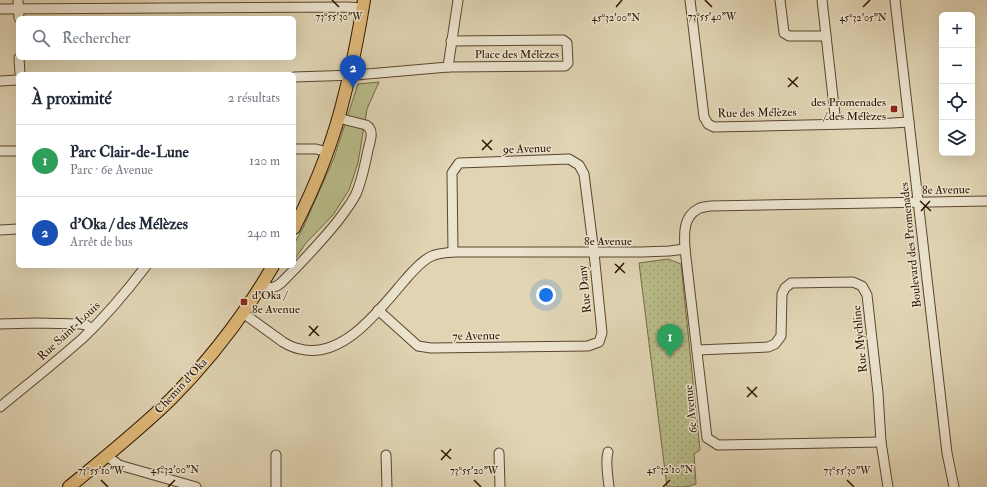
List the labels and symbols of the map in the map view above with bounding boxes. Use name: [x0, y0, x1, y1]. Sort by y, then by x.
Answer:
text: 73°55'30"W: [316, 11, 363, 23]
text: 73°55'40"W: [688, 11, 737, 23]
text: 45°32'00"N: [592, 12, 640, 24]
text: 45°32'05"N: [839, 12, 887, 24]
street label: Place des Mélèzes: [475, 47, 559, 62]
pin: 2: [340, 55, 366, 88]
place label: des Promenades / des Mélèzes: [811, 95, 886, 124]
marker: des Promenades / des Mélèzes: [889, 104, 899, 114]
street label: Rue des Mélèzes: [717, 105, 797, 121]
street label: 9e Avenue: [502, 141, 551, 157]
street label: Boulevard des Promenades: [897, 182, 925, 308]
street label: 8e Avenue: [922, 182, 970, 198]
street label: 8e Avenue: [584, 234, 632, 249]
street label: Rue Dany: [575, 264, 595, 314]
your location: [536, 285, 556, 305]
place label: d'Oka / 8e Avenue: [252, 288, 300, 317]
marker: d'Oka / 8e Avenue: [239, 297, 249, 307]
street label: Rue Saint-Louis: [35, 298, 103, 364]
street label: Rue Mychline: [849, 305, 871, 373]
pin: 1: [657, 324, 683, 357]
street label: 7e Avenue: [452, 328, 500, 344]
street label: Chemin d'Oka: [151, 354, 211, 417]
street label: 6e Avenue: [681, 384, 701, 434]
text: 45°32'00"N: [151, 464, 199, 476]
text: 45°32'10"N: [647, 464, 693, 476]
text: 73°55'10"W: [78, 465, 125, 477]
text: 73°55'20"W: [450, 465, 499, 477]
text: 73°55'30"W: [824, 465, 871, 477]

